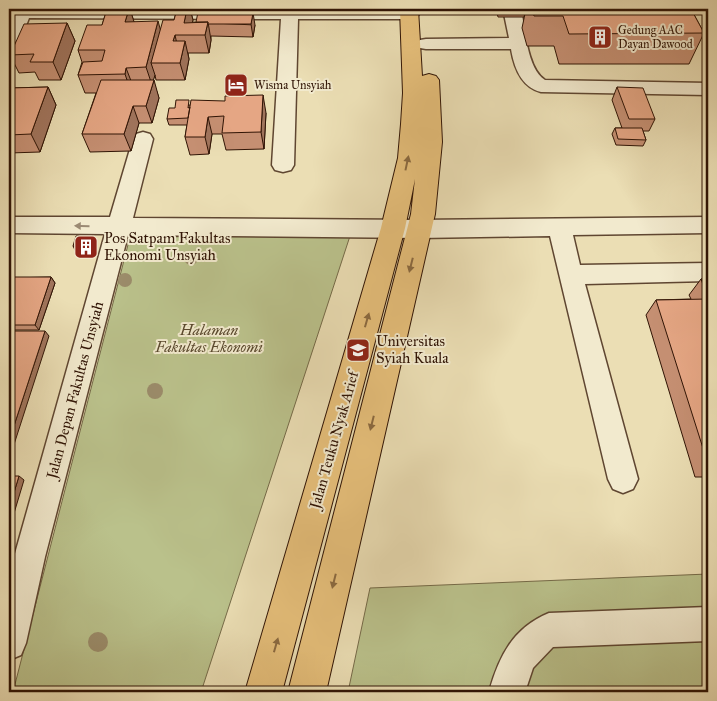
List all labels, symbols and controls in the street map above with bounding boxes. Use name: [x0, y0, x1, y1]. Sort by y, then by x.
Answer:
place label: Gedung AAC Dayan Dawood: [618, 23, 693, 51]
building icon: Gedung AAC Dayan Dawood: [587, 24, 613, 50]
hotel icon: Wisma Unsyiah: [223, 72, 249, 98]
place label: Wisma Unsyiah: [254, 78, 332, 92]
one-way arrow: [403, 155, 411, 170]
one-way arrow: [74, 222, 90, 230]
place label: Pos Satpam Fakultas Ekonomi Unsyiah: [104, 229, 230, 264]
building icon: Pos Satpam Fakultas Ekonomi Unsyiah: [73, 234, 99, 260]
one-way arrow: [406, 258, 414, 273]
street label: Jalan Depan Fakultas Unsyiah: [42, 299, 109, 483]
one-way arrow: [364, 313, 372, 328]
park label: Halaman Fakultas Ekonomi: [154, 321, 263, 356]
place label: Universitas Syiah Kuala: [376, 332, 449, 367]
school or university icon: Universitas Syiah Kuala: [345, 337, 371, 363]
street label: Jalan Teuku Nyak Arief: [305, 366, 364, 513]
one-way arrow: [368, 416, 376, 431]
one-way arrow: [330, 574, 338, 589]
one-way arrow: [273, 638, 281, 653]

